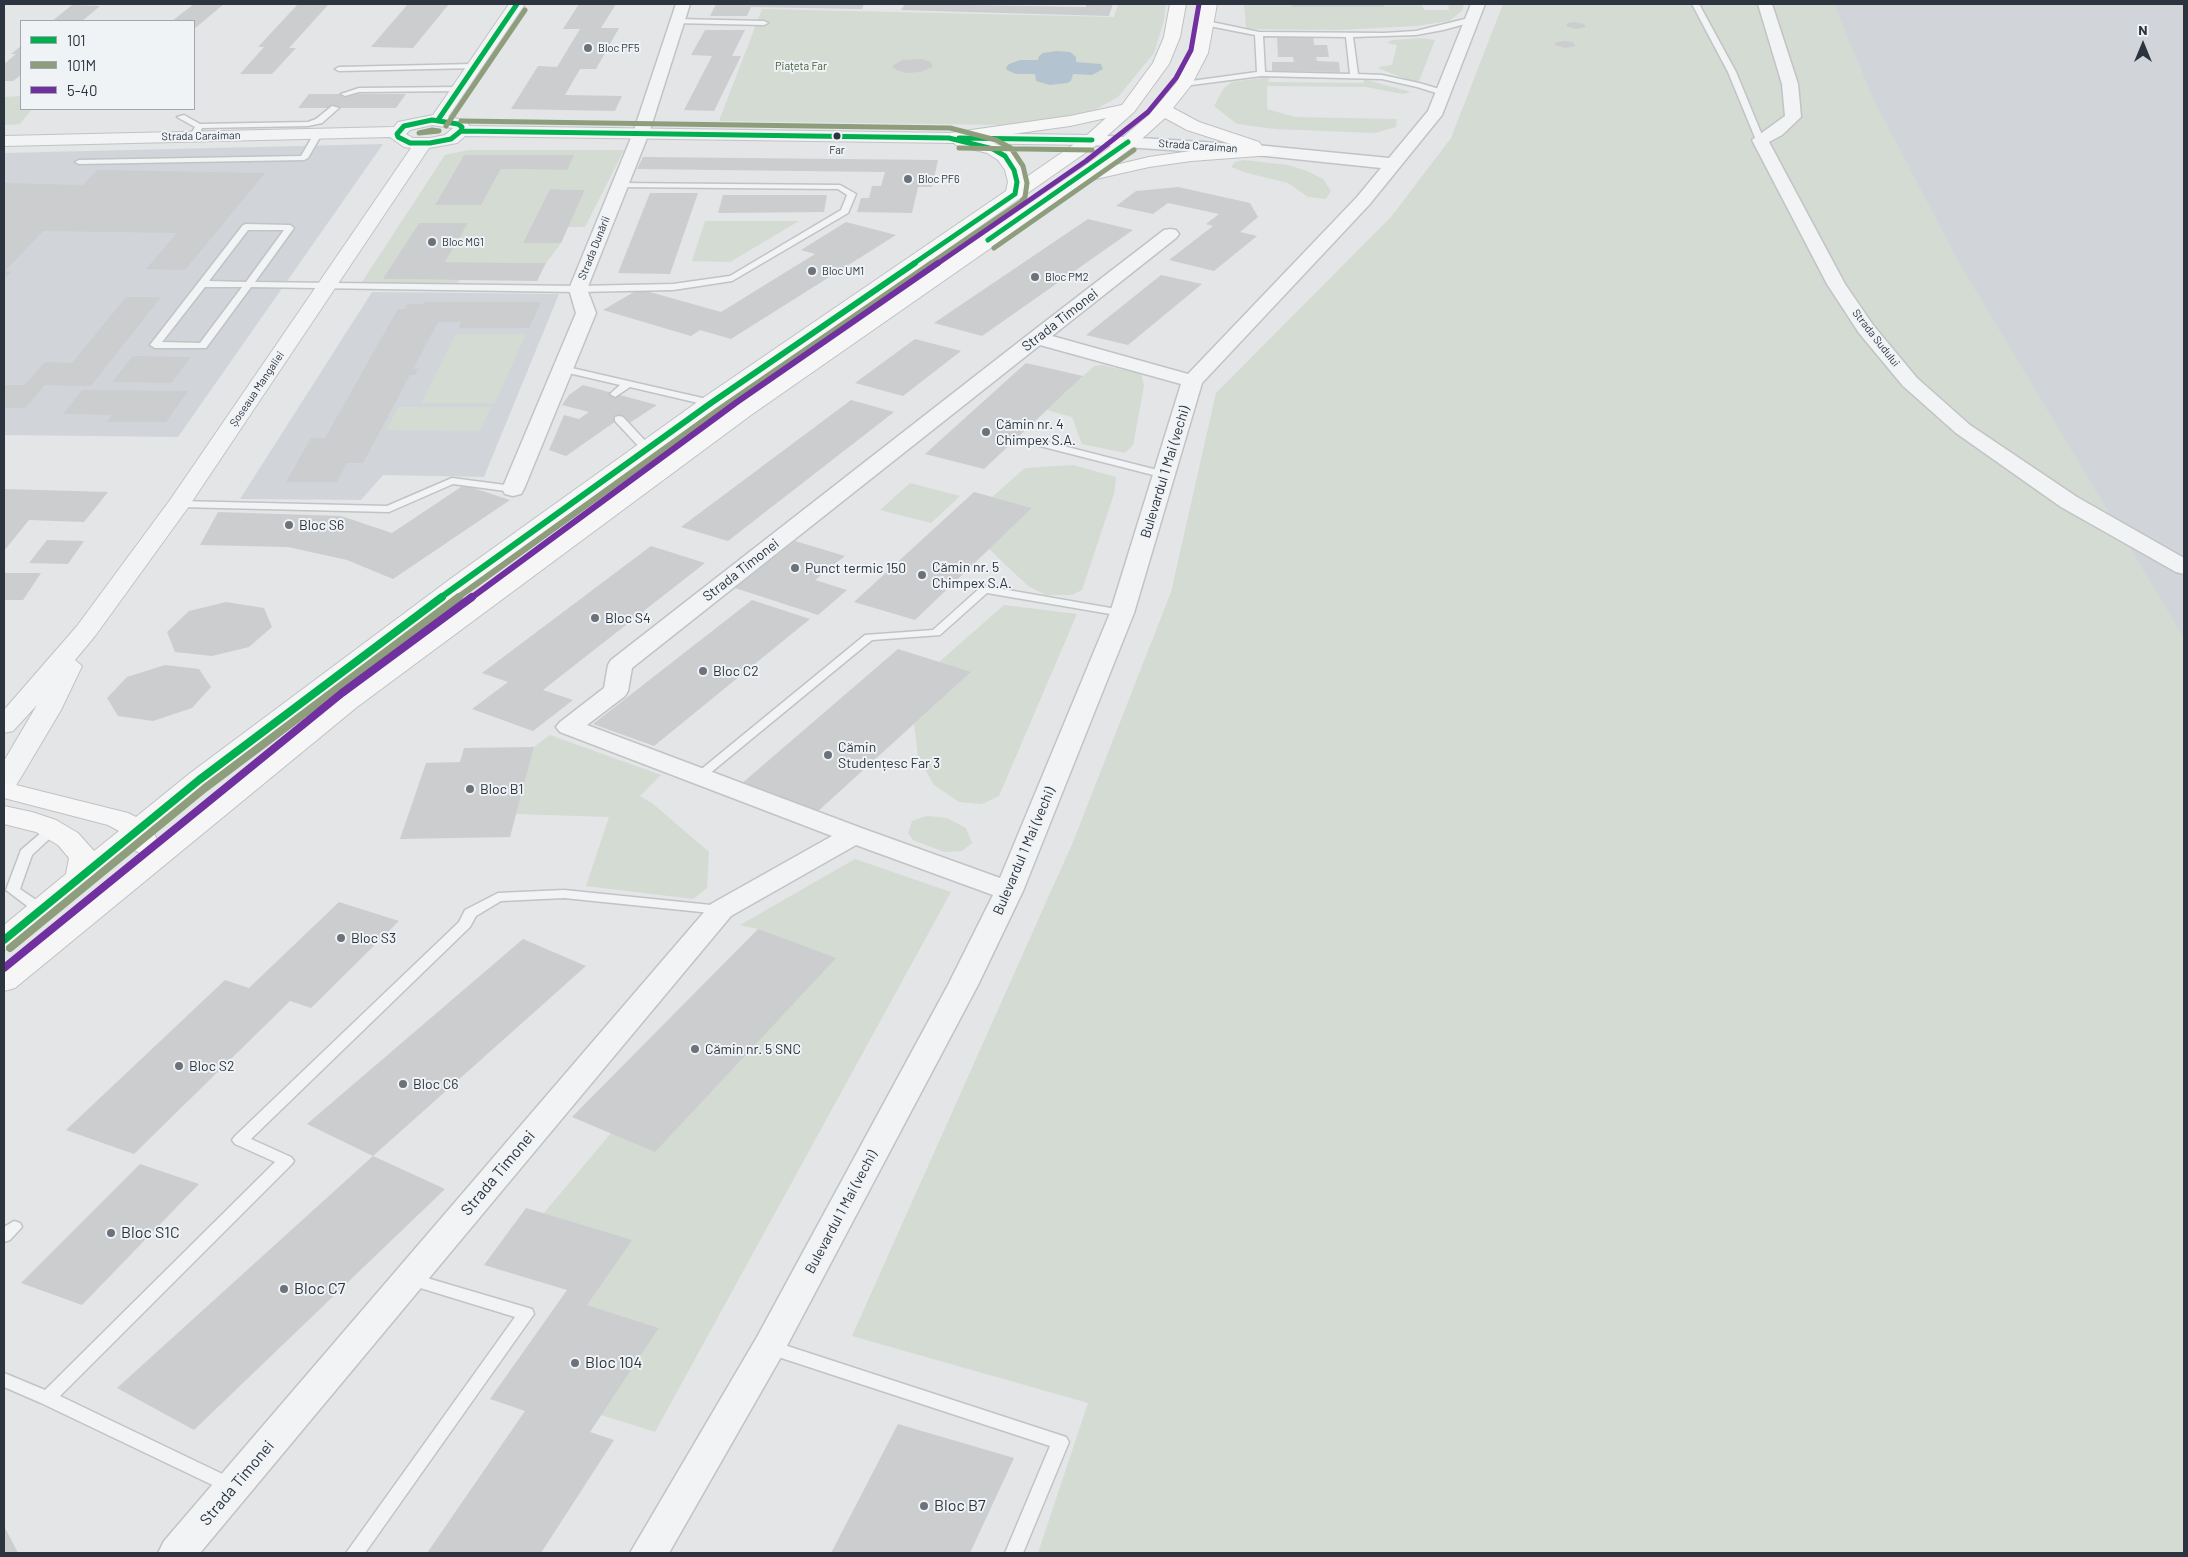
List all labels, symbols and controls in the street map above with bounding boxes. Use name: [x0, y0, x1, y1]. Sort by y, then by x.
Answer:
legend: [20, 20, 195, 110]
north arrow: [2118, 20, 2168, 70]
text: N: [2138, 21, 2148, 38]
text: 101: [67, 31, 86, 49]
place label: Bloc PF5: [598, 41, 640, 55]
marker: Bloc PF5: [582, 42, 594, 54]
text: 101M: [67, 56, 96, 74]
park label: Piațeta Far: [775, 59, 827, 73]
text: 5-40: [67, 81, 97, 99]
street label: Strada Caraiman: [161, 129, 241, 143]
marker: Far: [832, 131, 842, 141]
street label: Strada Caraiman: [1158, 137, 1238, 155]
place label: Far: [829, 143, 845, 157]
place label: Bloc PF6: [918, 172, 960, 186]
marker: Bloc PF6: [902, 173, 914, 185]
street label: Strada Dunării: [575, 214, 613, 282]
place label: Bloc MG1: [442, 235, 484, 249]
marker: Bloc MG1: [426, 236, 438, 248]
place label: Bloc UM1: [822, 264, 864, 278]
marker: Bloc UM1: [806, 265, 818, 277]
place label: Bloc PM2: [1045, 270, 1089, 284]
marker: Bloc PM2: [1029, 271, 1041, 283]
street label: Strada Timonei: [1019, 285, 1101, 355]
street label: Strada Sudului: [1849, 307, 1903, 369]
street label: Șoseaua Mangaliei: [227, 349, 287, 429]
street label: Bulevardul 1 Mai (vechi): [1137, 404, 1193, 540]
place label: Cămin nr. 4 Chimpex S.A.: [996, 416, 1076, 448]
marker: Cămin nr. 4 Chimpex S.A.: [980, 426, 992, 438]
place label: Bloc S6: [299, 517, 344, 533]
marker: Bloc S6: [283, 519, 295, 531]
street label: Strada Timonei: [700, 535, 782, 605]
place label: Cămin nr. 5 Chimpex S.A.: [932, 559, 1012, 592]
place label: Punct termic 150: [805, 560, 906, 576]
marker: Punct termic 150: [789, 562, 801, 574]
marker: Cămin nr. 5 Chimpex S.A.: [916, 569, 928, 581]
place label: Bloc S4: [605, 610, 651, 626]
marker: Bloc S4: [589, 612, 601, 624]
place label: Bloc C2: [713, 663, 759, 679]
marker: Bloc C2: [697, 665, 709, 677]
place label: Cămin Studențesc Far 3: [838, 739, 940, 772]
marker: Cămin Studențesc Far 3: [822, 749, 834, 761]
place label: Bloc B1: [480, 781, 523, 797]
marker: Bloc B1: [464, 783, 476, 795]
street label: Bulevardul 1 Mai (vechi): [989, 785, 1059, 917]
place label: Bloc S3: [351, 930, 396, 946]
marker: Bloc S3: [335, 932, 347, 944]
place label: Cămin nr. 5 SNC: [705, 1041, 801, 1057]
marker: Cămin nr. 5 SNC: [689, 1043, 701, 1055]
place label: Bloc S2: [189, 1058, 234, 1074]
marker: Bloc S2: [173, 1060, 185, 1072]
place label: Bloc C6: [413, 1076, 458, 1092]
marker: Bloc C6: [397, 1078, 409, 1090]
street label: Strada Timonei: [457, 1127, 539, 1219]
street label: Bulevardul 1 Mai (vechi): [801, 1147, 881, 1277]
place label: Bloc S1C: [121, 1223, 180, 1243]
marker: Bloc S1C: [105, 1227, 117, 1239]
place label: Bloc C7: [294, 1279, 345, 1299]
marker: Bloc C7: [278, 1283, 290, 1295]
place label: Bloc 104: [585, 1353, 642, 1373]
marker: Bloc 104: [569, 1357, 581, 1369]
street label: Strada Timonei: [196, 1437, 278, 1529]
place label: Bloc B7: [934, 1496, 986, 1516]
marker: Bloc B7: [918, 1500, 930, 1512]

